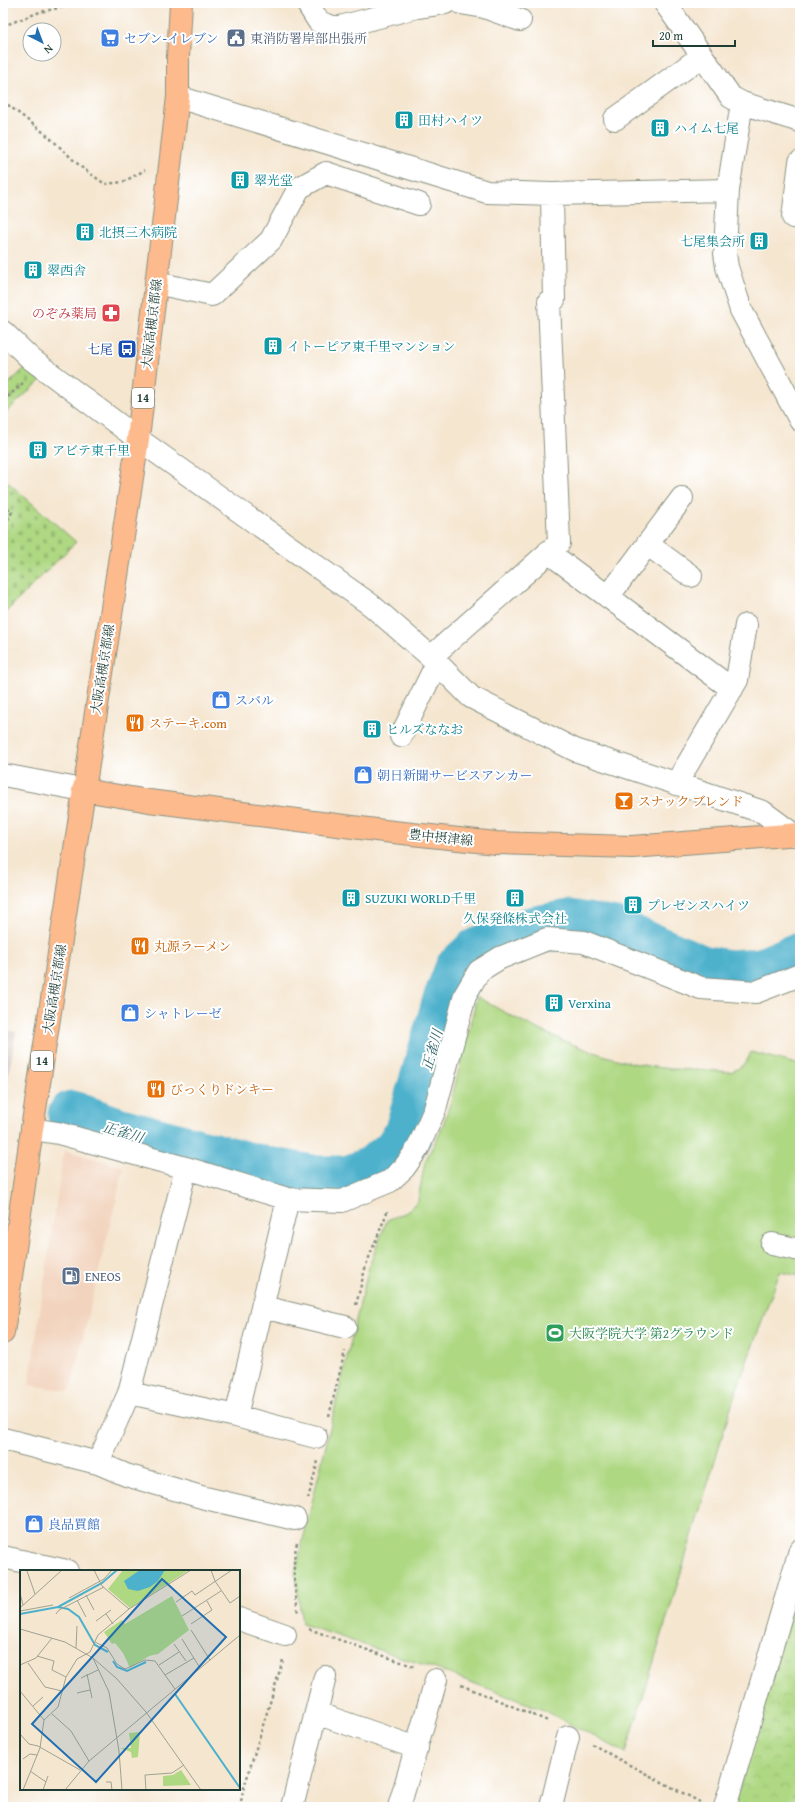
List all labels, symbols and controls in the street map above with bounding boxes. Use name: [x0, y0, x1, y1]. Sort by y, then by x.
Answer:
north arrow: [22, 22, 62, 62]
scale bar: [653, 22, 735, 48]
supermarket icon: セブン-イレブン: [99, 27, 121, 49]
public building icon: 東消防署岸部出張所: [225, 27, 247, 49]
text: 20 m: [659, 27, 683, 44]
place label: セブン-イレブン: [124, 29, 218, 48]
place label: 東消防署岸部出張所: [250, 29, 367, 48]
text: N: [40, 41, 57, 58]
building icon: 田村ハイツ: [393, 109, 415, 131]
place label: 田村ハイツ: [418, 111, 483, 130]
building icon: ハイム七尾: [649, 117, 671, 139]
place label: ハイム七尾: [674, 119, 739, 138]
building icon: 翠光堂: [229, 169, 251, 191]
place label: 翠光堂: [254, 171, 293, 190]
building icon: 北摂三木病院: [74, 221, 96, 243]
place label: 北摂三木病院: [99, 223, 177, 242]
building icon: 七尾集会所: [748, 230, 770, 252]
place label: 七尾集会所: [680, 232, 745, 251]
building icon: 翠西舎: [22, 259, 44, 281]
place label: 翠西舎: [47, 261, 86, 280]
street label: 大阪高槻京都線: [137, 278, 166, 370]
pharmacy icon: のぞみ薬局: [100, 302, 122, 324]
place label: のぞみ薬局: [32, 304, 97, 323]
building icon: イトーピア東千里マンション: [262, 335, 284, 357]
place label: イトーピア東千里マンション: [287, 337, 455, 356]
bus stop icon: 七尾: [116, 338, 138, 360]
place label: 七尾: [87, 340, 113, 359]
road number: 14: [132, 388, 154, 408]
building icon: アビテ東千里: [27, 439, 49, 461]
place label: アビテ東千里: [52, 441, 130, 460]
street label: 大阪高槻京都線: [86, 623, 119, 716]
shop icon: スバル: [210, 689, 232, 711]
place label: スバル: [235, 691, 274, 710]
restaurant icon: ステーキ.com: [124, 712, 146, 734]
place label: ステーキ.com: [149, 714, 227, 733]
building icon: ヒルズななお: [361, 718, 383, 740]
place label: ヒルズななお: [386, 720, 464, 739]
shop icon: 朝日新聞サービスアンカー: [352, 764, 374, 786]
place label: 朝日新聞サービスアンカー: [377, 766, 532, 785]
bar icon: スナック ブレンド: [613, 790, 635, 812]
place label: スナック ブレンド: [638, 792, 744, 811]
street label: 豊中摂津線: [408, 825, 474, 850]
building icon: SUZUKI WORLD千里: [340, 887, 362, 909]
building icon: 久保発條株式会社: [504, 887, 526, 909]
place label: SUZUKI WORLD千里: [365, 889, 476, 908]
building icon: プレゼンスハイツ: [622, 894, 644, 916]
place label: プレゼンスハイツ: [647, 896, 750, 915]
place label: 久保発條株式会社: [463, 909, 567, 928]
restaurant icon: 丸源ラーメン: [129, 935, 151, 957]
place label: 丸源ラーメン: [154, 937, 231, 956]
street label: 大阪高槻京都線: [38, 943, 71, 1036]
building icon: Verxina: [543, 992, 565, 1014]
place label: Verxina: [568, 994, 612, 1013]
shop icon: シャトレーゼ: [119, 1002, 141, 1024]
place label: シャトレーゼ: [144, 1004, 221, 1023]
water label: 正雀川: [417, 1025, 448, 1073]
road number: 14: [31, 1051, 53, 1071]
restaurant icon: びっくりドンキー: [145, 1078, 167, 1100]
place label: びっくりドンキー: [170, 1080, 274, 1099]
water label: 正雀川: [100, 1116, 148, 1148]
fuel station icon: ENEOS: [60, 1265, 82, 1287]
place label: ENEOS: [85, 1267, 121, 1286]
sports icon: 大阪学院大学 第2グラウンド: [544, 1322, 566, 1344]
place label: 大阪学院大学 第2グラウンド: [569, 1324, 734, 1343]
shop icon: 良品買館: [23, 1513, 45, 1535]
place label: 良品買館: [48, 1515, 100, 1534]
inset map: [20, 1570, 240, 1790]

